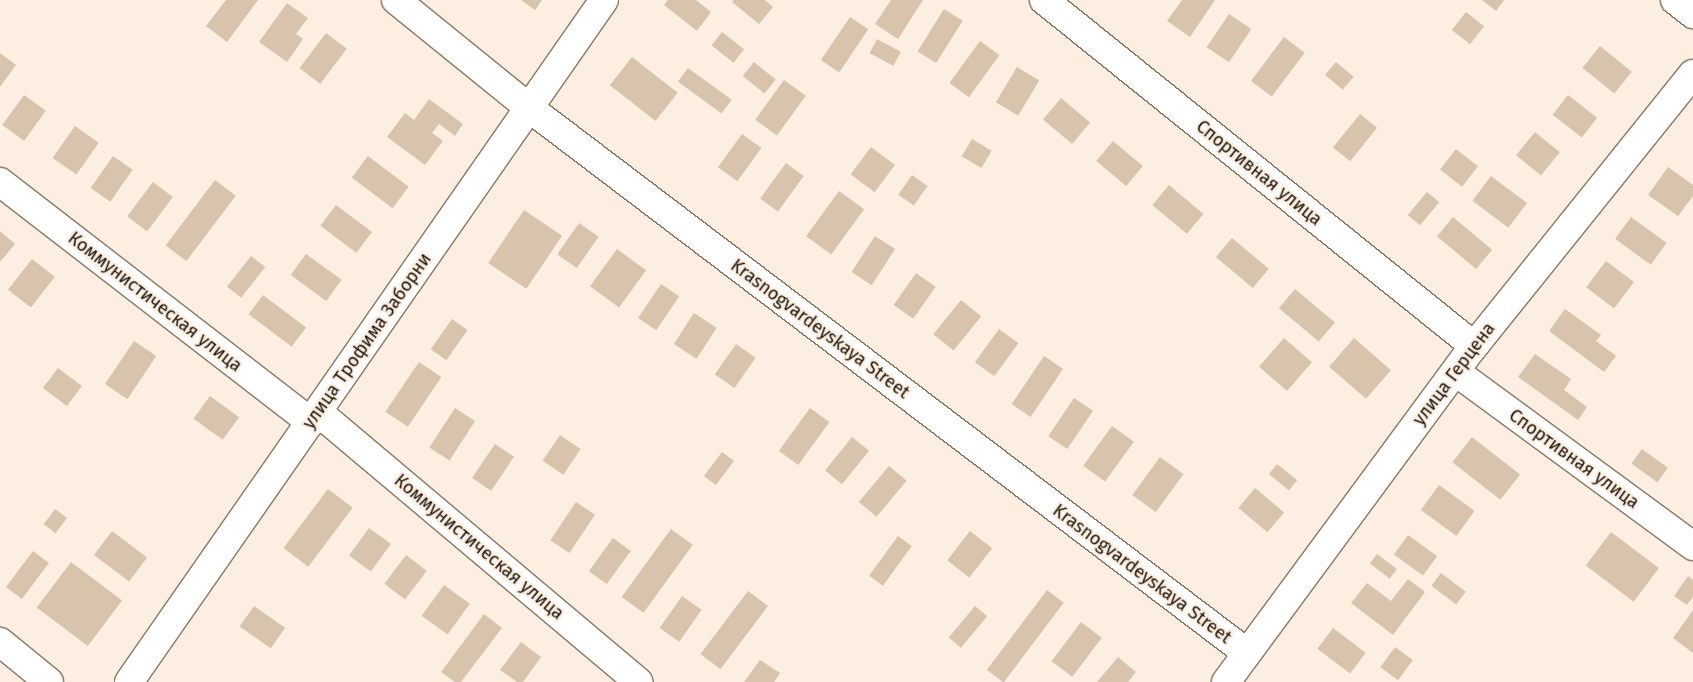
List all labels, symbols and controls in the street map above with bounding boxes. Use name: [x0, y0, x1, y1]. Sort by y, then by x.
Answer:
street label: Спортивная улица: [1192, 116, 1326, 230]
street label: Коммунистическая улица: [64, 227, 246, 377]
street label: улица Трофима Заборни: [298, 249, 436, 433]
street label: Krasnogvardeyskaya Street: [726, 255, 914, 403]
street label: улица Герцена: [1408, 318, 1500, 430]
street label: Спортивная улица: [1505, 405, 1643, 513]
street label: Коммунистическая улица: [390, 470, 568, 624]
street label: Krasnogvardeyskaya Street: [1048, 500, 1236, 648]

